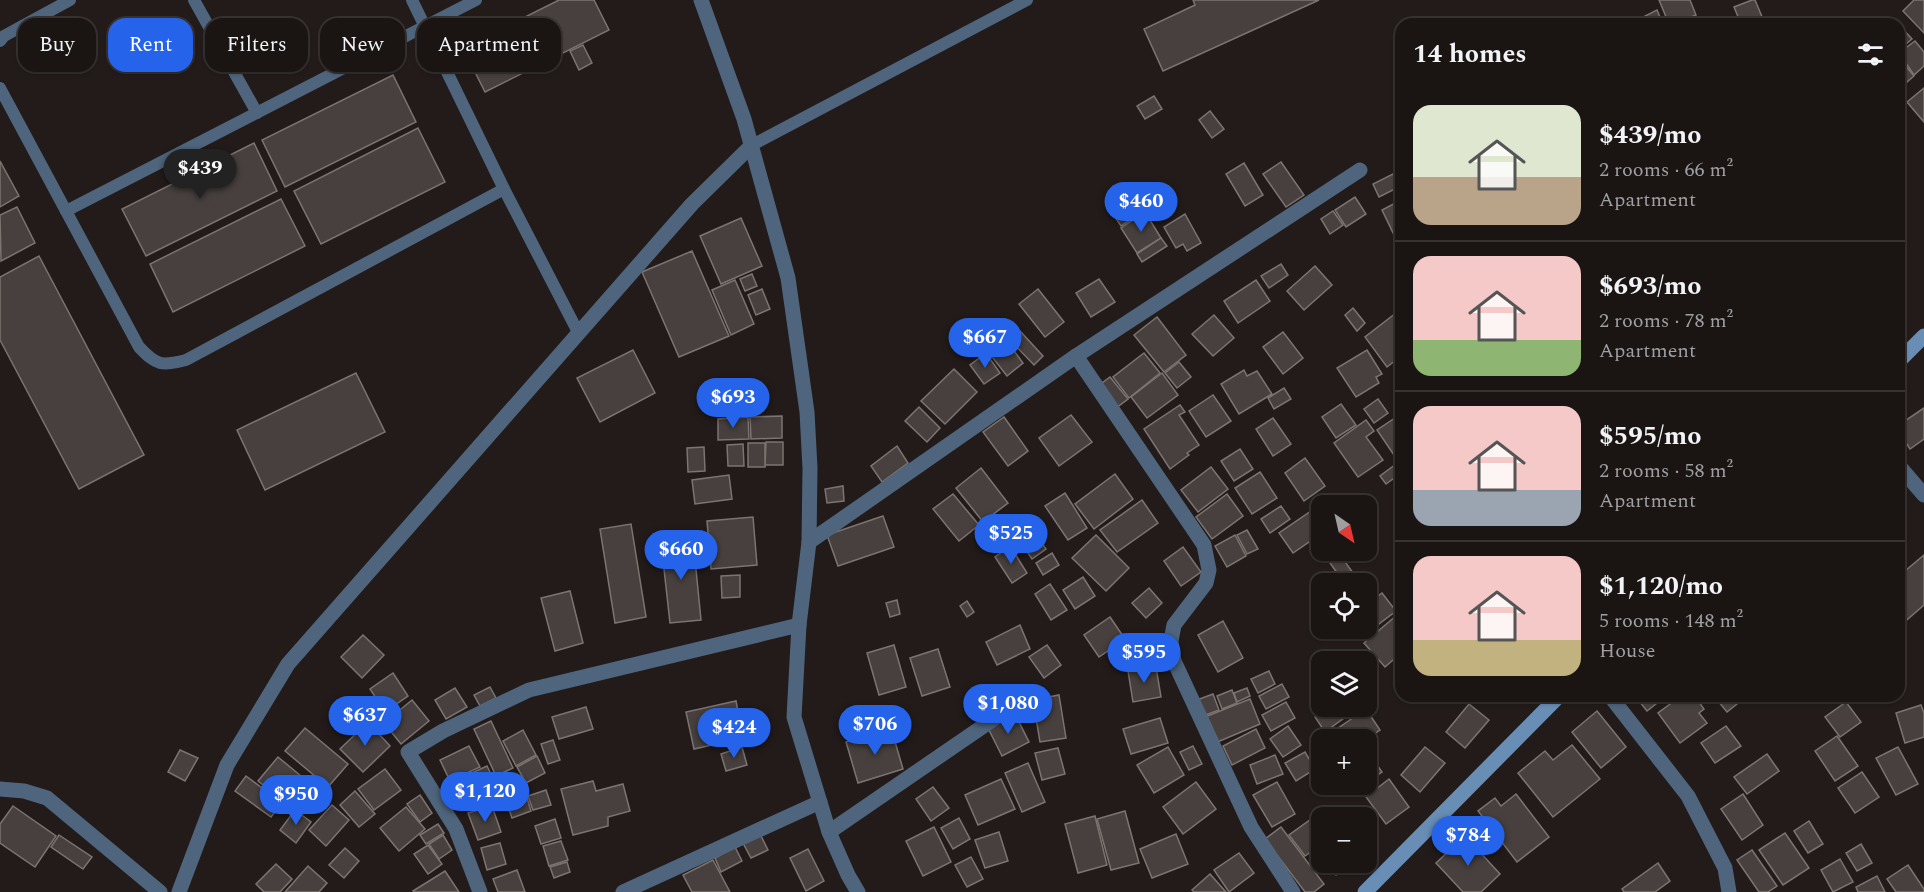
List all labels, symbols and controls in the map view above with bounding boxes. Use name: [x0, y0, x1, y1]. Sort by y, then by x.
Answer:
chip: Buy: [18, 18, 96, 72]
chip: Rent: [108, 18, 193, 72]
chip: Filters: [205, 18, 308, 72]
chip: New: [320, 18, 405, 72]
chip: Apartment: [417, 18, 561, 72]
text: 14 homes: [1413, 34, 1527, 74]
icon: filters: [1854, 38, 1887, 71]
text: $439/mo: [1599, 115, 1702, 155]
icon: home: [1461, 129, 1533, 201]
pin: $439: [164, 149, 236, 200]
text: $439: [178, 153, 222, 183]
text: 2 rooms · 66 m²: [1599, 155, 1733, 185]
pin: $460: [1105, 182, 1177, 233]
text: Apartment: [1599, 185, 1696, 215]
text: $460: [1119, 186, 1163, 216]
text: $693/mo: [1599, 266, 1702, 306]
icon: home: [1461, 280, 1533, 352]
text: 2 rooms · 78 m²: [1599, 306, 1733, 336]
pin: $667: [949, 318, 1021, 369]
text: $667: [963, 322, 1007, 352]
text: Apartment: [1599, 336, 1696, 366]
pin: $693: [697, 378, 769, 429]
text: $693: [711, 382, 755, 412]
text: $595/mo: [1599, 416, 1702, 456]
icon: home: [1461, 430, 1533, 502]
text: 2 rooms · 58 m²: [1599, 456, 1733, 486]
text: Apartment: [1599, 486, 1696, 516]
north arrow: [1311, 495, 1377, 561]
map controls: [1311, 495, 1377, 873]
pin: $525: [975, 514, 1047, 565]
text: $525: [989, 518, 1033, 548]
pin: $660: [645, 530, 717, 581]
text: $660: [659, 534, 703, 564]
text: $1,120/mo: [1599, 566, 1723, 606]
button: locate: [1311, 573, 1377, 639]
icon: home: [1461, 580, 1533, 652]
text: 5 rooms · 148 m²: [1599, 606, 1743, 636]
pin: $595: [1108, 633, 1180, 684]
text: House: [1599, 636, 1656, 666]
text: $595: [1122, 637, 1166, 667]
button: layers: [1311, 651, 1377, 717]
pin: $1,080: [959, 684, 1057, 735]
text: $1,080: [977, 688, 1039, 718]
pin: $637: [329, 696, 401, 747]
text: $637: [343, 700, 387, 730]
pin: $706: [839, 705, 911, 756]
pin: $424: [698, 708, 770, 759]
text: $706: [853, 709, 897, 739]
text: $424: [712, 712, 756, 742]
button: +: [1311, 729, 1377, 795]
pin: $1,120: [436, 772, 534, 823]
pin: $950: [260, 775, 332, 826]
text: $1,120: [454, 776, 516, 806]
text: $950: [274, 779, 318, 809]
button: −: [1311, 807, 1377, 873]
pin: $784: [1432, 816, 1504, 867]
text: $784: [1446, 820, 1490, 850]

